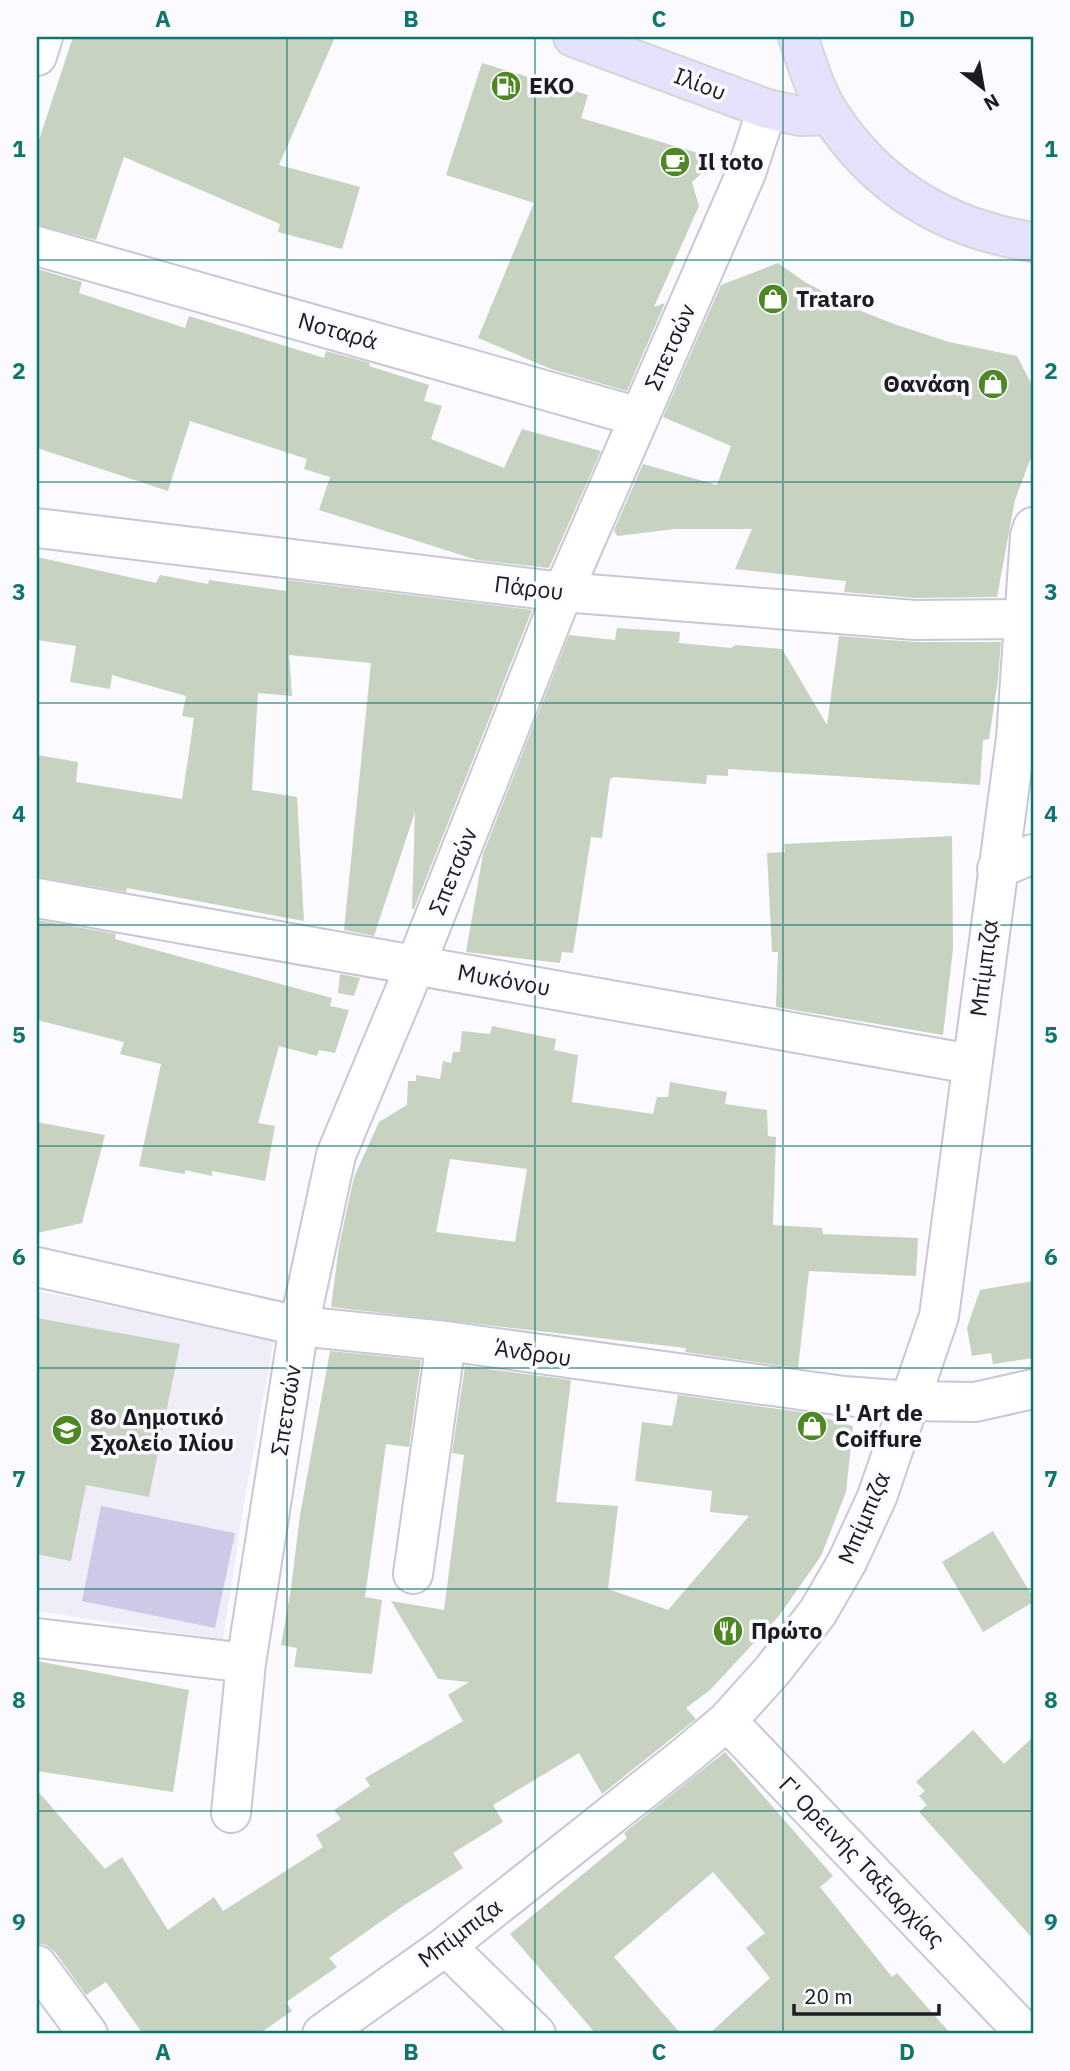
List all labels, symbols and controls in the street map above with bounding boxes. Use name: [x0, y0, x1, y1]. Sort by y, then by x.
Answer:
text: A: [155, 3, 171, 33]
text: B: [403, 3, 419, 33]
text: C: [652, 3, 667, 33]
text: D: [899, 3, 915, 33]
north arrow: [948, 52, 1018, 122]
street label: Ιλίου: [670, 59, 731, 107]
fuel station icon: EKO: [489, 69, 523, 103]
place label: EKO: [529, 70, 574, 100]
text: N: [980, 89, 1004, 116]
text: 1: [12, 133, 26, 163]
text: 1: [1044, 133, 1058, 163]
cafe icon: Il toto: [658, 145, 692, 179]
place label: Il toto: [698, 146, 764, 176]
shop icon: Trataro: [756, 282, 790, 316]
place label: Trataro: [796, 283, 874, 313]
street label: Σπετσών: [637, 298, 701, 394]
street label: Νοταρά: [295, 304, 382, 356]
text: 2: [12, 355, 26, 385]
text: 2: [1044, 355, 1058, 385]
shop icon: Θανάση: [976, 367, 1010, 401]
place label: Θανάση: [883, 368, 970, 398]
street label: Πάρου: [493, 568, 565, 606]
text: 3: [12, 576, 26, 606]
text: 3: [1044, 576, 1058, 606]
text: 4: [12, 798, 26, 828]
text: 4: [1044, 798, 1058, 828]
street label: Σπετσών: [421, 822, 483, 919]
street label: Μπίμπιζα: [962, 918, 1004, 1018]
street label: Μυκόνου: [455, 956, 553, 1002]
text: 5: [12, 1019, 26, 1049]
text: 5: [1044, 1019, 1058, 1049]
text: 6: [12, 1241, 26, 1271]
text: 6: [1044, 1241, 1058, 1271]
street label: Άνδρου: [493, 1332, 573, 1372]
street label: Σπετσών: [263, 1362, 307, 1457]
place label: L' Art de Coiffure: [835, 1397, 923, 1453]
place label: 8ο Δημοτικό Σχολείο Ιλίου: [90, 1401, 234, 1457]
shop icon: L' Art de Coiffure: [795, 1409, 829, 1443]
school or university icon: 8ο Δημοτικό Σχολείο Ιλίου: [50, 1413, 84, 1447]
text: 7: [12, 1463, 26, 1493]
text: 7: [1044, 1463, 1058, 1493]
street label: Μπίμπιζα: [830, 1467, 896, 1568]
restaurant icon: Πρώτο: [711, 1614, 745, 1648]
place label: Πρώτο: [751, 1615, 823, 1645]
text: 8: [12, 1684, 26, 1714]
text: 8: [1044, 1684, 1058, 1714]
street label: Γ' Ορεινής Ταξιαρχίας: [773, 1769, 952, 1953]
street label: Μπίμπιζα: [411, 1891, 507, 1974]
text: 9: [12, 1906, 26, 1936]
text: 9: [1044, 1906, 1058, 1936]
scale bar: [794, 1973, 939, 2017]
text: 20 m: [804, 1982, 853, 2010]
text: A: [155, 2036, 171, 2066]
text: B: [403, 2036, 419, 2066]
text: C: [652, 2036, 667, 2066]
text: D: [899, 2036, 915, 2066]

